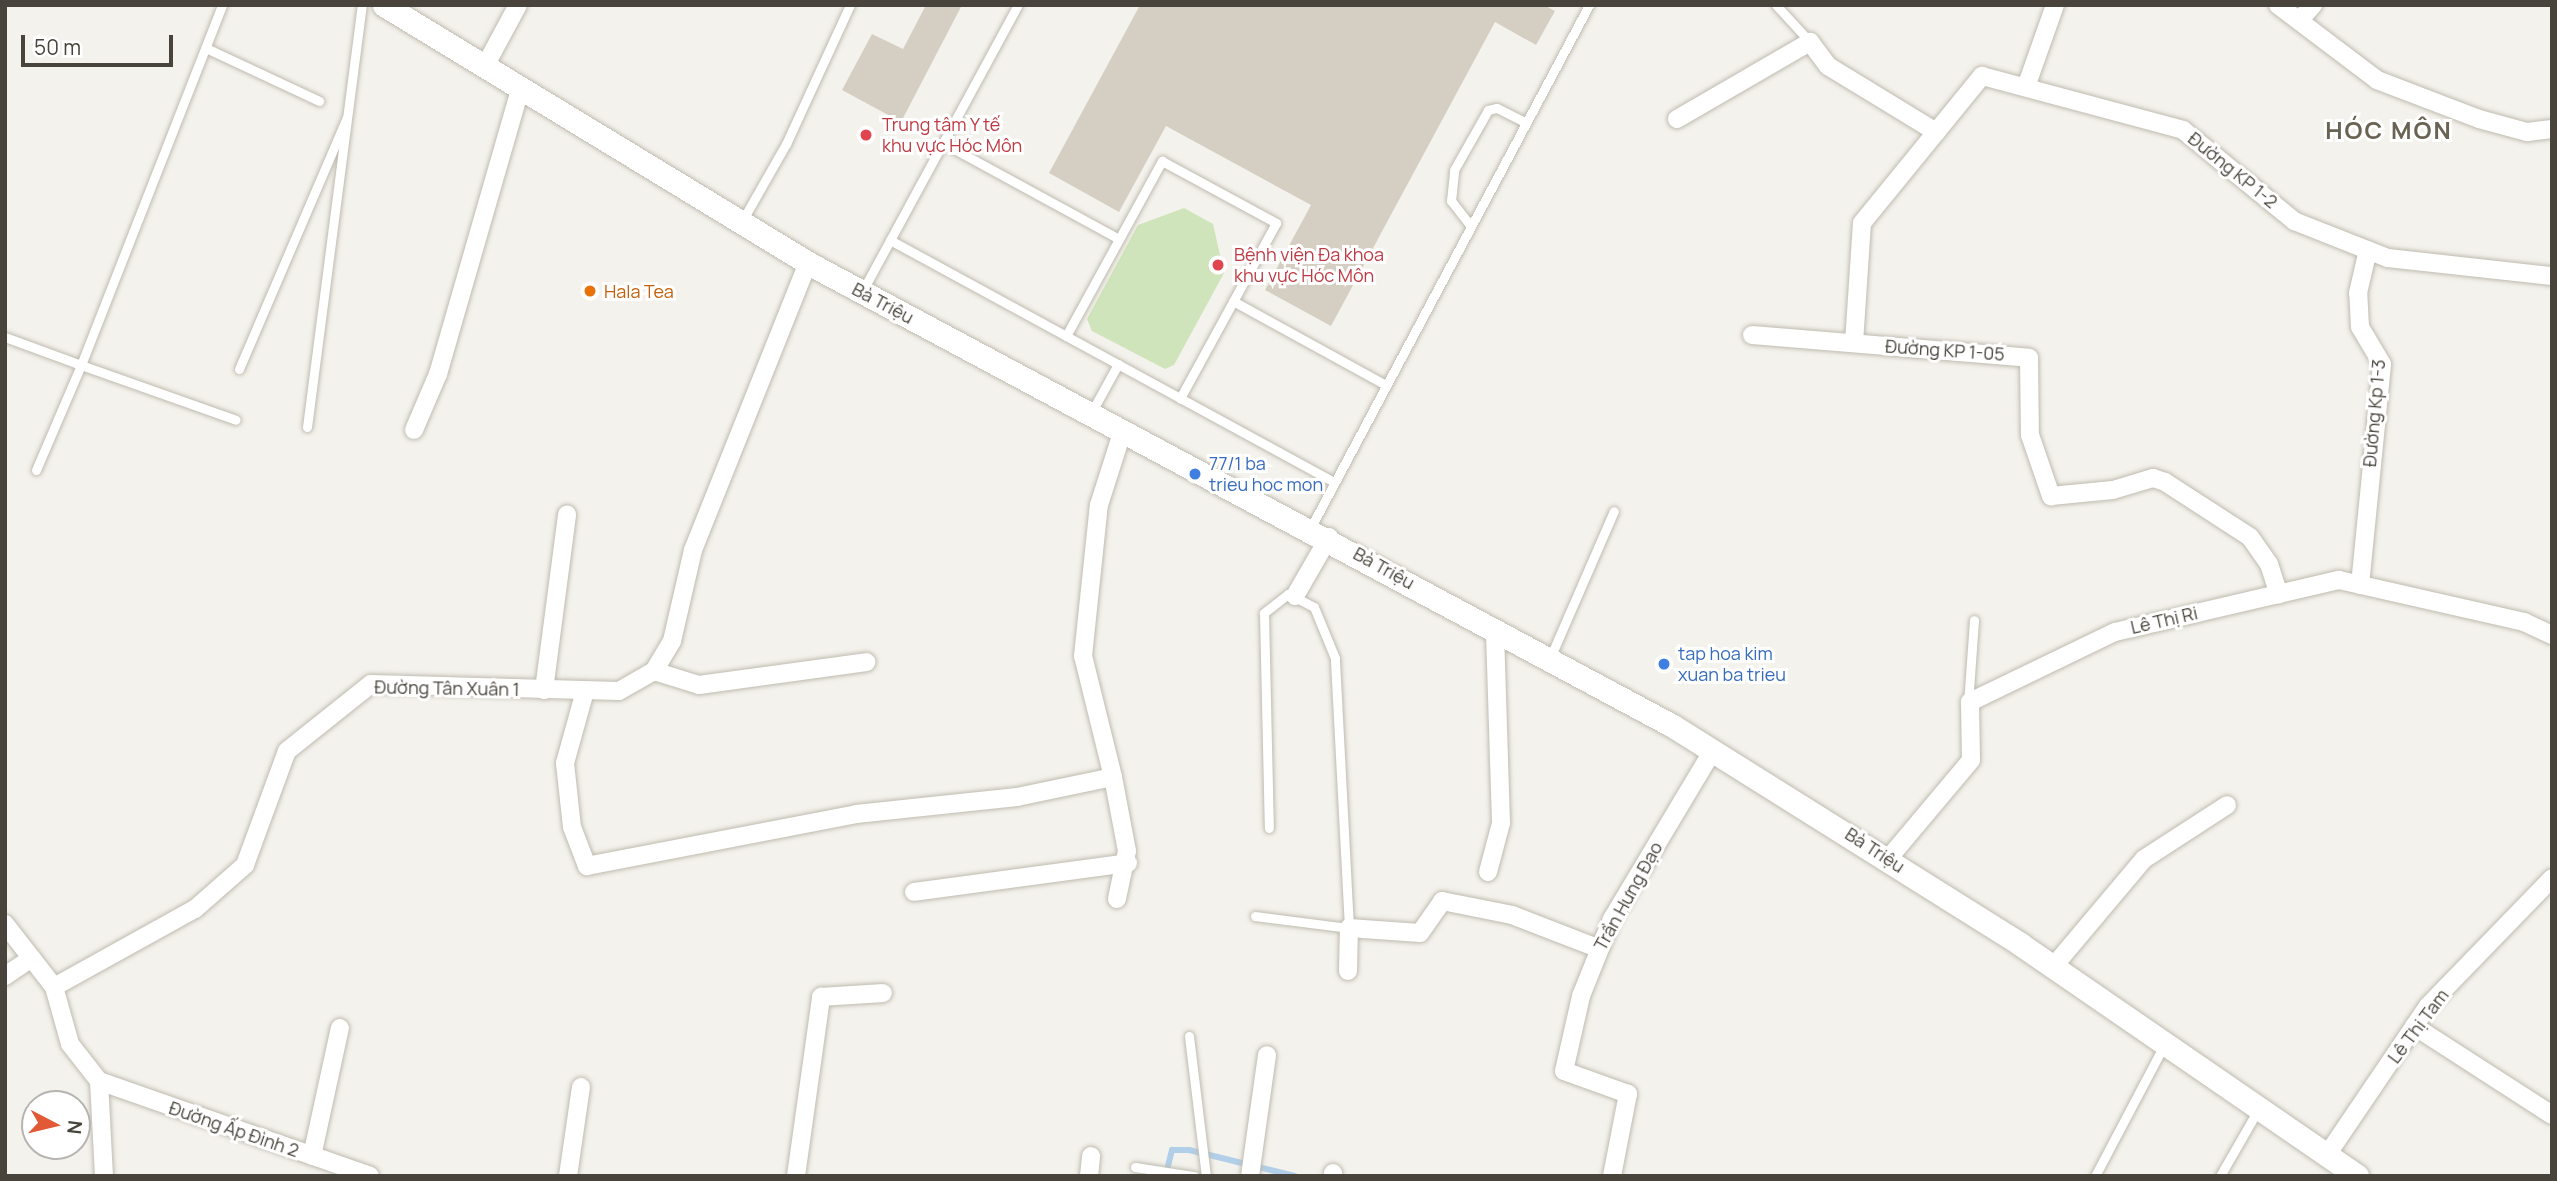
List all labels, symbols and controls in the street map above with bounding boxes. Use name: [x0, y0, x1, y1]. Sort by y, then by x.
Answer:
scale bar: [24, 21, 177, 65]
text: 50 m: [34, 33, 81, 61]
place label: Trung tâm Y tế khu vực Hóc Môn: [882, 114, 1022, 156]
district label: HÓC MÔN: [2326, 116, 2452, 144]
marker: Trung tâm Y tế khu vực Hóc Môn: [856, 125, 876, 145]
street label: Đường KP 1-2: [2184, 127, 2282, 213]
place label: Bệnh viện Đa khoa khu vực Hóc Môn: [1234, 244, 1384, 286]
marker: Bệnh viện Đa khoa khu vực Hóc Môn: [1208, 255, 1228, 275]
street label: Bà Triệu: [849, 278, 917, 328]
place label: Hala Tea: [604, 280, 674, 302]
marker: Hala Tea: [582, 283, 598, 299]
street label: Đường KP 1-05: [1885, 335, 2005, 365]
street label: Đường Kp 1-3: [2359, 358, 2389, 468]
place label: 77/1 ba trieu hoc mon: [1209, 453, 1323, 496]
marker: 77/1 ba trieu hoc mon: [1187, 466, 1203, 482]
street label: Bà Triệu: [1350, 542, 1418, 594]
street label: Lê Thị Ri: [2128, 602, 2200, 638]
place label: tap hoa kim xuan ba trieu: [1678, 643, 1786, 686]
marker: tap hoa kim xuan ba trieu: [1656, 656, 1672, 672]
street label: Đường Tân Xuân 1: [374, 676, 520, 700]
street label: Bà Triệu: [1841, 823, 1909, 877]
street label: Trần Hưng Đạo: [1589, 838, 1667, 954]
street label: Lê Thị Tam: [2383, 985, 2453, 1067]
north arrow: [21, 1090, 91, 1160]
street label: Đường Ấp Đình 2: [166, 1097, 302, 1161]
text: N: [61, 1119, 89, 1136]

